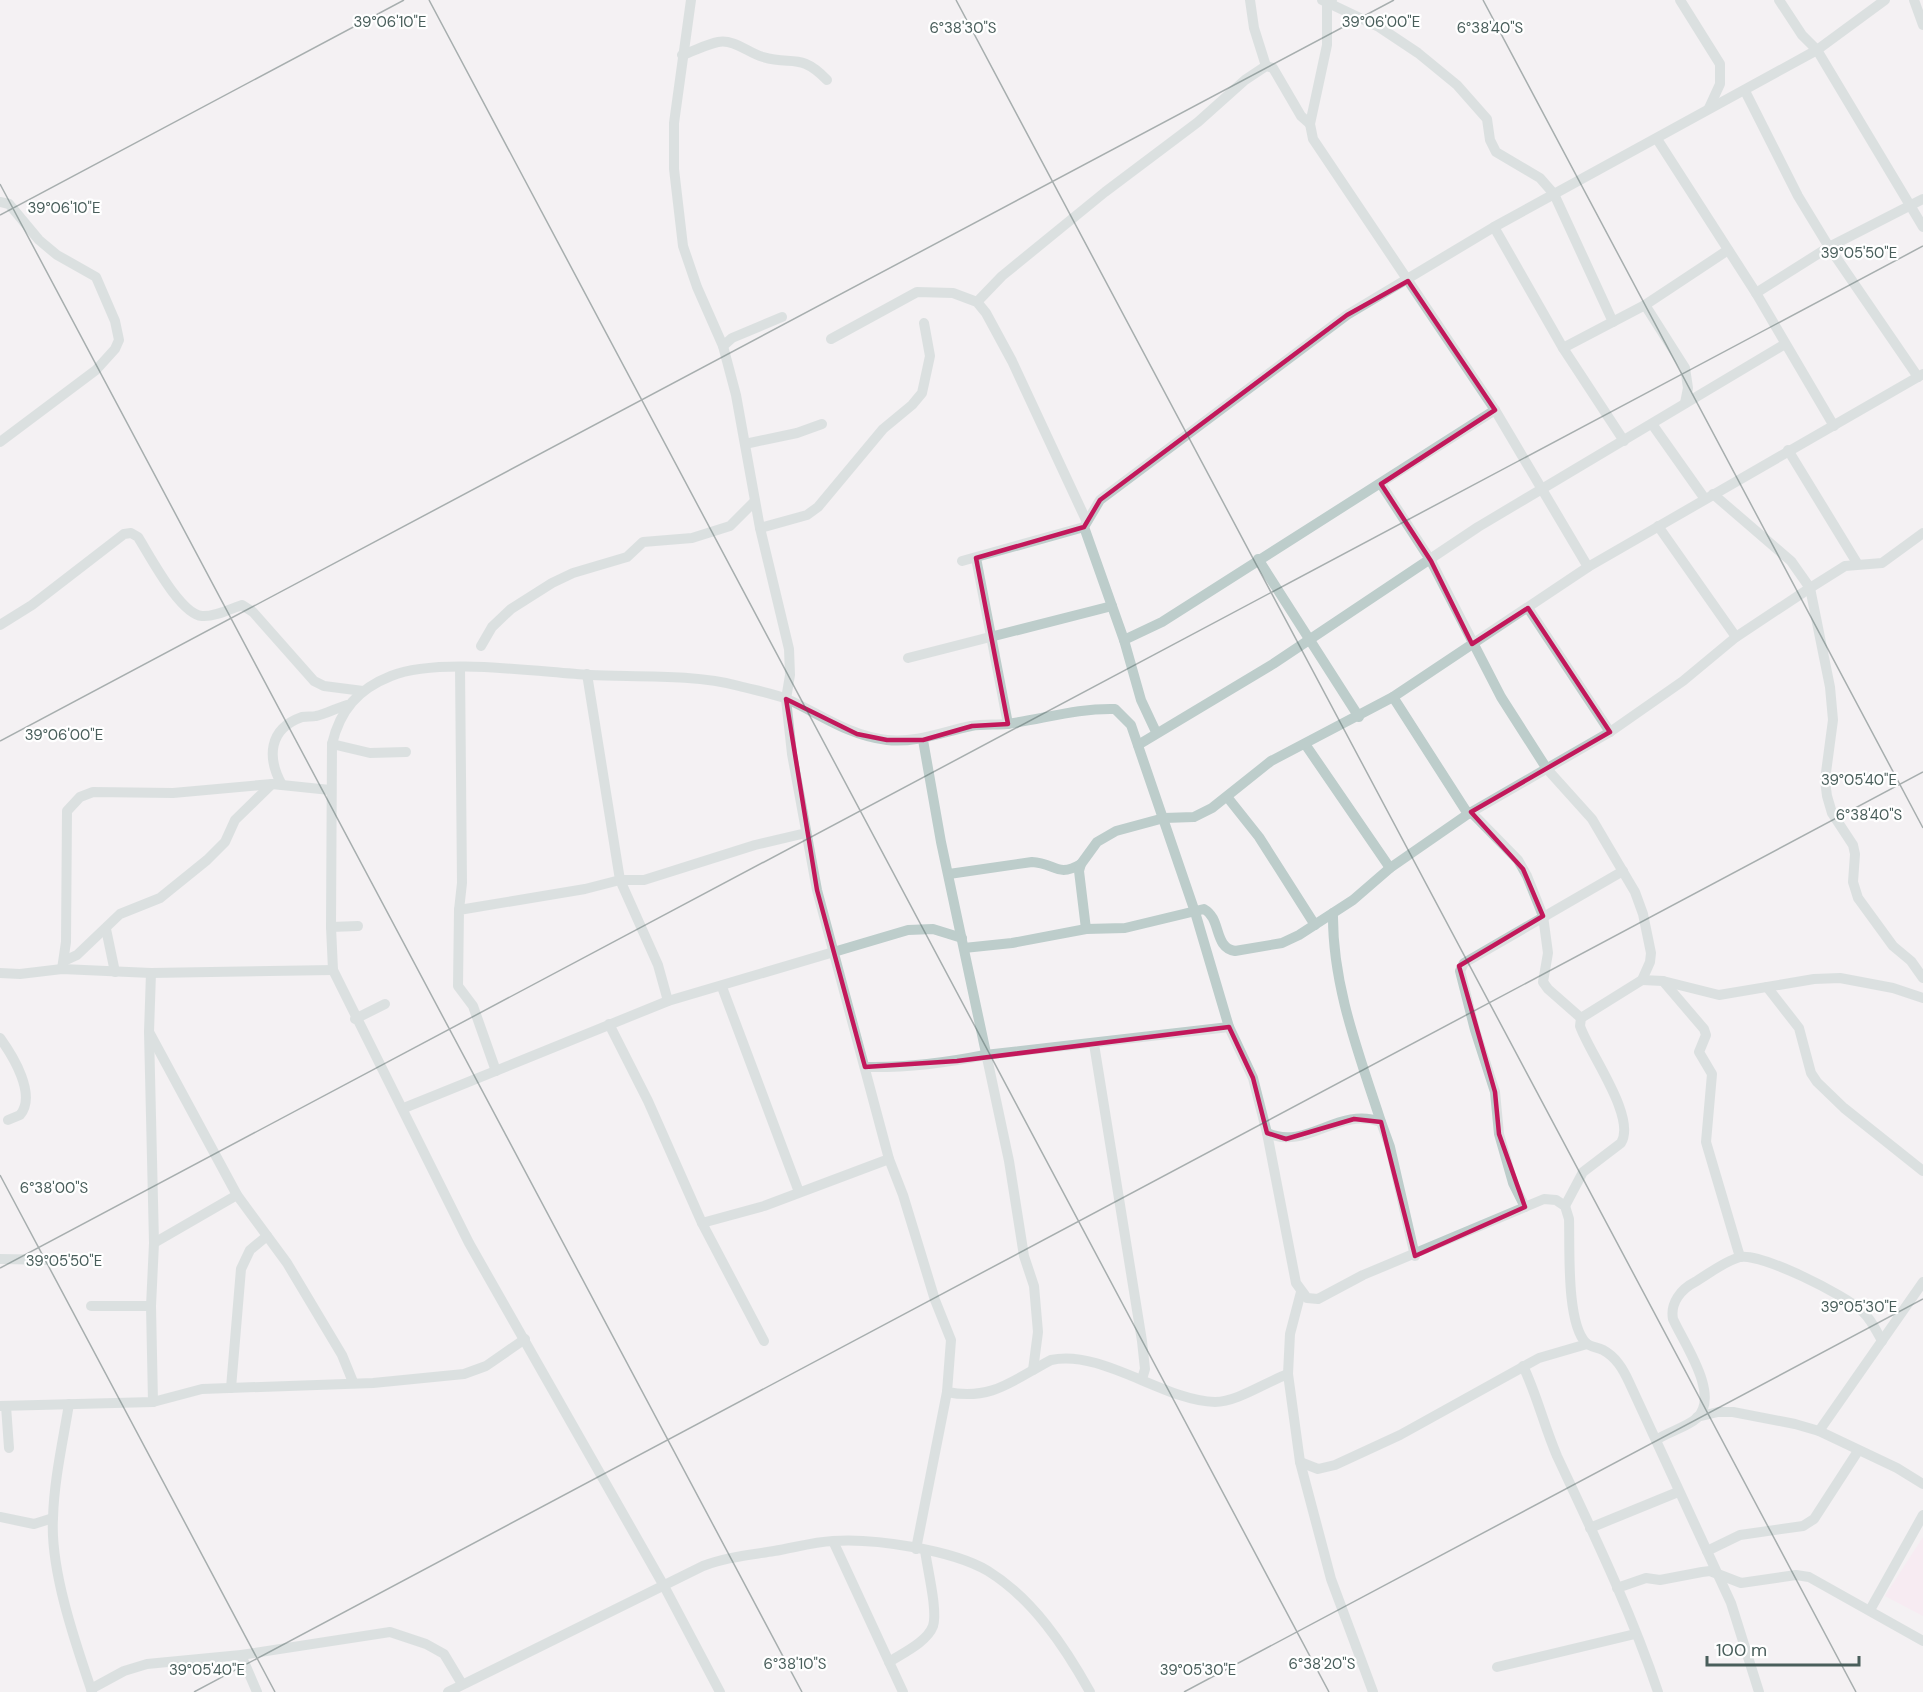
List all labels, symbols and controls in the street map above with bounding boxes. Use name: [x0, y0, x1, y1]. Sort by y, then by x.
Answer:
text: 39°06'10"E: [354, 12, 426, 32]
text: 39°06'00"E: [1342, 12, 1420, 32]
text: 6°38'30"S: [929, 18, 997, 38]
text: 6°38'40"S: [1457, 18, 1524, 38]
text: 39°06'10"E: [28, 198, 100, 218]
text: 39°05'50"E: [1821, 243, 1897, 263]
text: 39°06'00"E: [25, 725, 103, 745]
text: 39°05'40"E: [1821, 770, 1897, 790]
text: 6°38'40"S: [1836, 805, 1903, 825]
text: 6°38'00"S: [20, 1178, 89, 1198]
text: 39°05'50"E: [26, 1251, 102, 1271]
text: 39°05'30"E: [1821, 1297, 1897, 1317]
scale bar: [1707, 1629, 1858, 1667]
text: 100 m: [1716, 1638, 1767, 1662]
text: 6°38'10"S: [764, 1654, 827, 1674]
text: 6°38'20"S: [1289, 1654, 1356, 1674]
text: 39°05'40"E: [169, 1660, 245, 1680]
text: 39°05'30"E: [1160, 1660, 1236, 1680]

